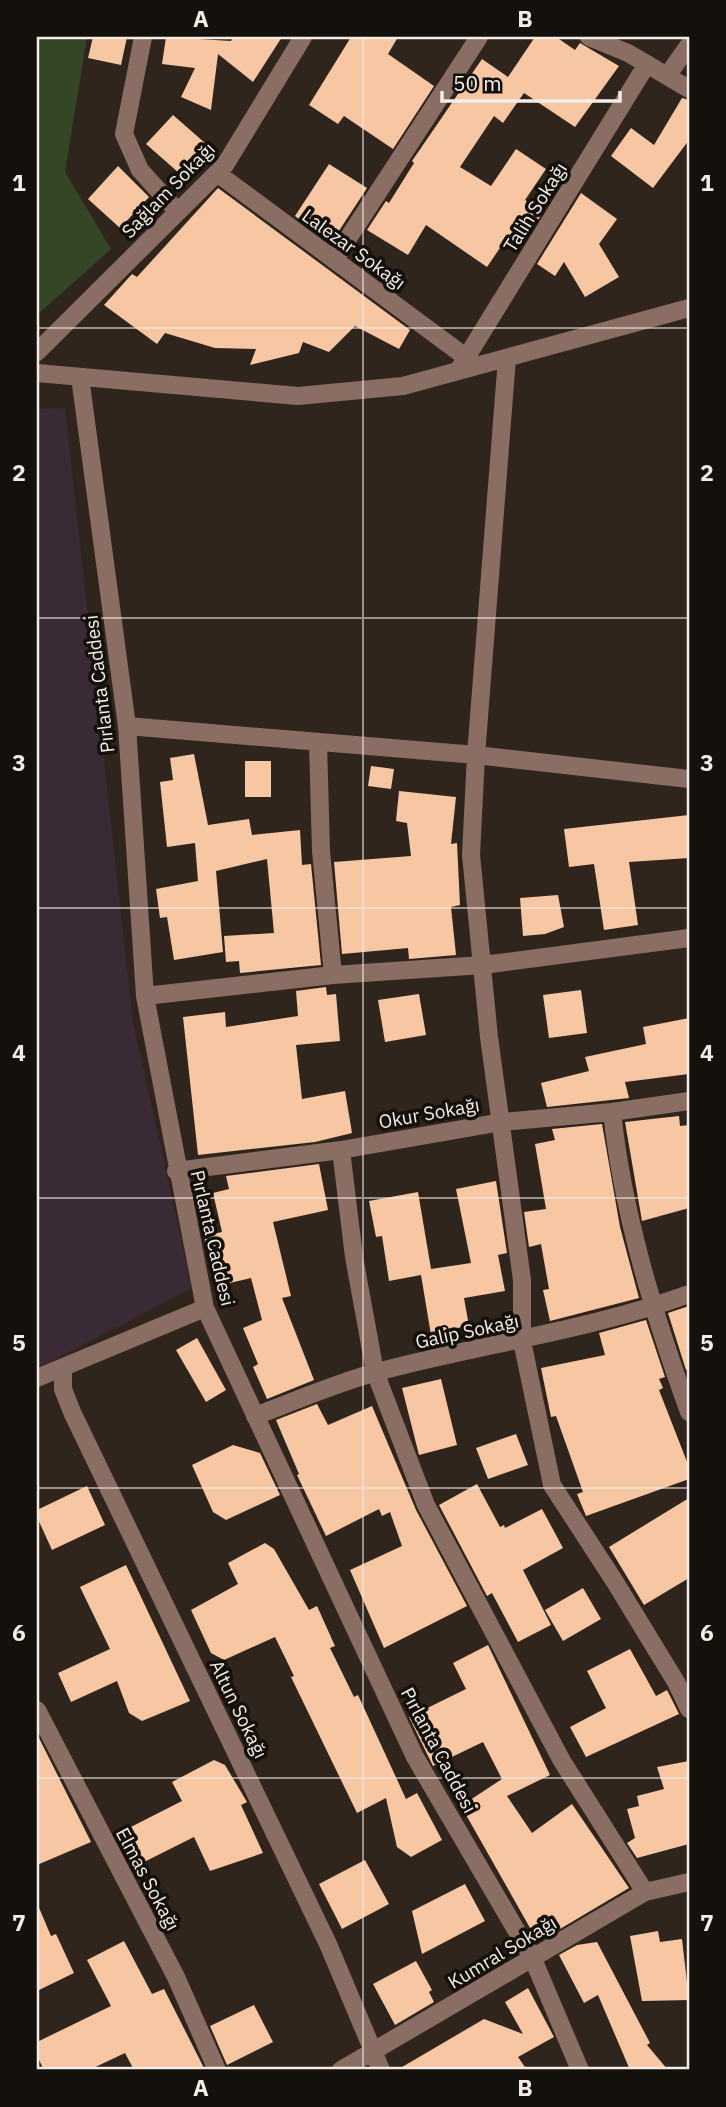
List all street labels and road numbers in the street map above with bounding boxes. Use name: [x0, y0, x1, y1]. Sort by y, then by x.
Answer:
street label: Sağlam Sokağı: [116, 137, 220, 243]
street label: Talih Sokağı: [498, 158, 572, 256]
street label: Lalezar Sokağı: [298, 203, 410, 295]
street label: Pırlanta Caddesi: [79, 614, 119, 754]
street label: Okur Sokağı: [377, 1092, 481, 1134]
street label: Pırlanta Caddesi: [186, 1168, 240, 1308]
street label: Galip Sokağı: [413, 1308, 521, 1354]
street label: Altun Sokağı: [205, 1656, 273, 1762]
street label: Pırlanta Caddesi: [396, 1683, 482, 1817]
street label: Elmas Sokağı: [111, 1823, 185, 1935]
street label: Kumral Sokağı: [443, 1910, 561, 1994]

